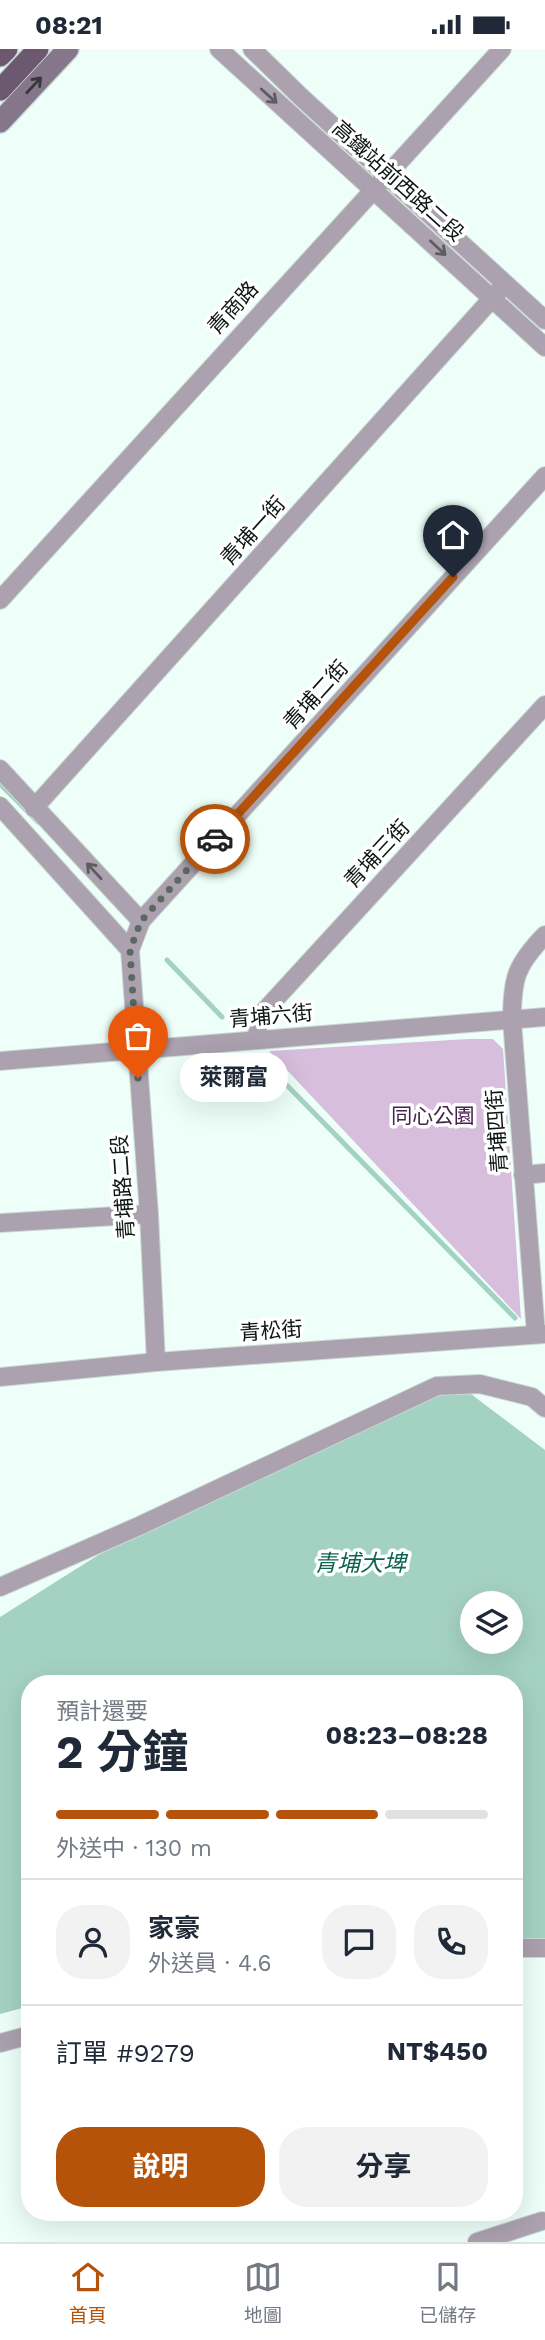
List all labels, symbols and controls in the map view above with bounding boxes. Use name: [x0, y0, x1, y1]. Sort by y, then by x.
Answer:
text: 08:21: [35, 10, 103, 40]
one-way arrow: [25, 77, 42, 94]
one-way arrow: [260, 88, 278, 104]
street label: 高鐵站前西路二段: [328, 115, 469, 246]
one-way arrow: [429, 240, 447, 256]
street label: 青商路: [202, 276, 263, 339]
street label: 青埔一街: [215, 491, 290, 570]
pin: [423, 505, 483, 577]
icon: home: [434, 516, 472, 554]
street label: 青埔二街: [278, 655, 353, 734]
courier: [180, 804, 250, 874]
street label: 青埔三街: [339, 814, 414, 893]
icon: car: [196, 820, 234, 858]
one-way arrow: [86, 862, 102, 880]
street label: 青埔六街: [228, 999, 314, 1032]
pin: [108, 1006, 168, 1078]
icon: bag: [119, 1017, 157, 1055]
callout: 萊爾富: [180, 1053, 288, 1103]
text: 萊爾富: [200, 1064, 269, 1091]
street label: 青埔四街: [481, 1088, 512, 1174]
park label: 同心公園: [391, 1103, 475, 1128]
street label: 青埔路二段: [106, 1134, 139, 1240]
street label: 青松街: [239, 1316, 303, 1345]
water label: 青埔大埤: [314, 1550, 409, 1577]
map controls: [460, 1591, 523, 1654]
button: layers: [460, 1591, 523, 1654]
text: 預計還要: [56, 1698, 148, 1725]
text: 08:23–08:28: [325, 1720, 488, 1750]
text: 2 分鐘: [56, 1725, 189, 1779]
text: 外送中 · 130 m: [56, 1835, 212, 1862]
button: person: [56, 1905, 130, 1979]
button: chat: [322, 1905, 396, 1979]
button: phone: [414, 1905, 488, 1979]
text: 家豪: [148, 1913, 200, 1943]
text: 外送員 · 4.6: [148, 1950, 271, 1977]
text: NT$450: [387, 2036, 488, 2066]
text: 訂單 #9279: [56, 2038, 195, 2068]
button: 說明: [56, 2127, 265, 2207]
button: 分享: [279, 2127, 488, 2207]
tab: 首頁: [69, 2258, 107, 2327]
tab: 地圖: [244, 2258, 282, 2327]
tab: 已儲存: [419, 2258, 476, 2327]

